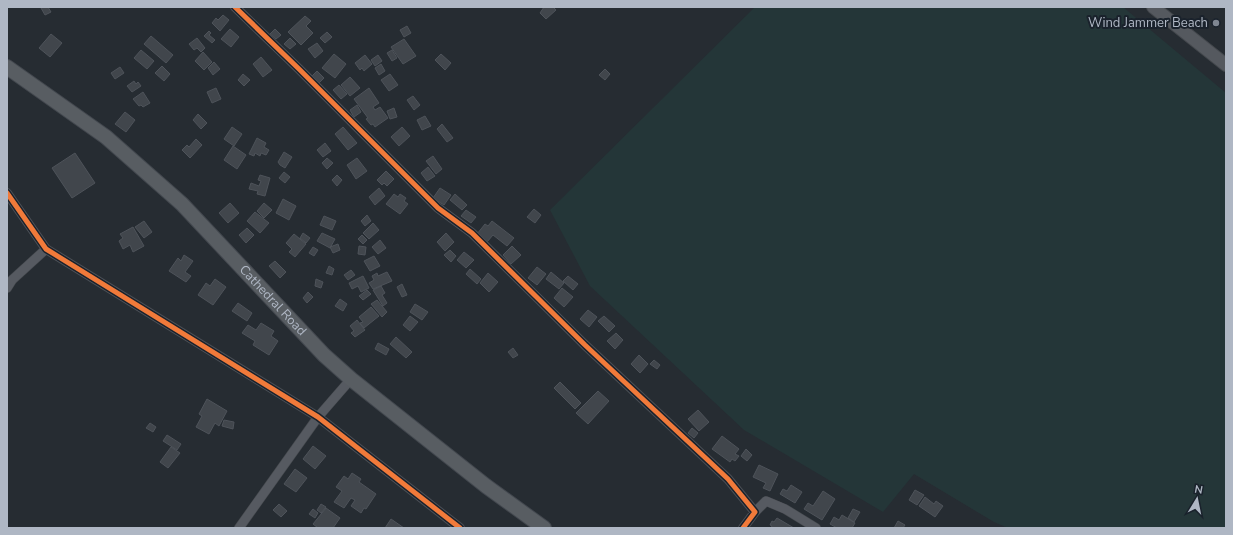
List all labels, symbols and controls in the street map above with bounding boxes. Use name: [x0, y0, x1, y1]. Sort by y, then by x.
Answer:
place label: Wind Jammer Beach: [1088, 14, 1208, 32]
marker: Wind Jammer Beach: [1211, 18, 1221, 28]
street label: Cathedral Road: [235, 261, 310, 340]
north arrow: [1177, 479, 1217, 519]
text: N: [1193, 482, 1204, 498]

